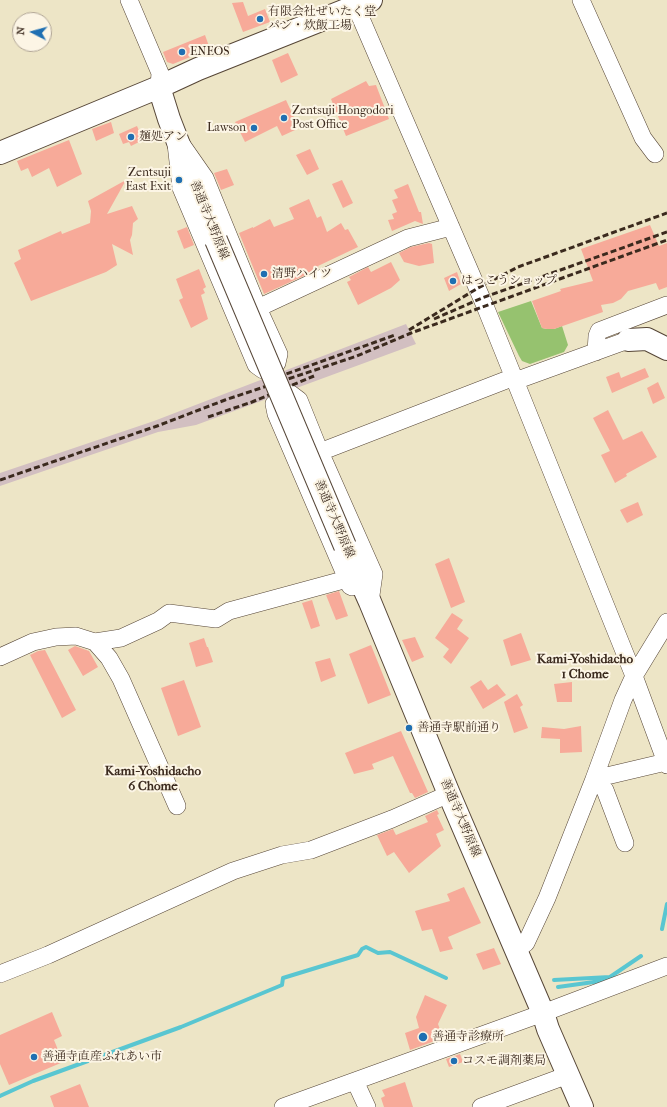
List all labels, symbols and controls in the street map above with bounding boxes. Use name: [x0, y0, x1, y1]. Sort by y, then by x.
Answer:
place label: 有限会社ぜいたく堂 パン・炊飯工場: [268, 5, 376, 33]
north arrow: [12, 12, 52, 52]
marker: 有限会社ぜいたく堂 パン・炊飯工場: [255, 14, 265, 24]
text: N: [14, 26, 27, 36]
place label: ENEOS: [190, 45, 229, 59]
marker: ENEOS: [177, 47, 187, 57]
place label: Zentsuji Hongodori Post Office: [292, 104, 394, 132]
marker: Zentsuji Hongodori Post Office: [279, 113, 289, 123]
place label: Lawson: [207, 121, 246, 135]
marker: Lawson: [249, 123, 259, 133]
place label: 麺処アン: [139, 130, 187, 144]
marker: 麺処アン: [126, 132, 136, 142]
place label: Zentsuji East Exit: [126, 166, 171, 194]
marker: Zentsuji East Exit: [174, 175, 184, 185]
street label: 善通寺大野原線: [187, 178, 231, 262]
place label: 清野ハイツ: [272, 267, 332, 281]
marker: 清野ハイツ: [259, 269, 269, 279]
place label: はっこうショップ: [461, 274, 557, 288]
marker: はっこうショップ: [448, 276, 458, 286]
street label: 善通寺大野原線: [311, 478, 357, 560]
district label: Kami-Yoshidacho 1 Chome: [537, 652, 633, 683]
place label: 善通寺駅前通り: [417, 721, 501, 735]
marker: 善通寺駅前通り: [404, 723, 414, 733]
district label: Kami-Yoshidacho 6 Chome: [105, 764, 201, 795]
street label: 善通寺大野原線: [437, 777, 483, 859]
place label: 善通寺診療所: [432, 1030, 504, 1044]
marker: 善通寺診療所: [417, 1031, 429, 1043]
place label: 善通寺直産ふれあい市: [42, 1050, 162, 1064]
marker: 善通寺直産ふれあい市: [29, 1052, 39, 1062]
place label: コスモ調剤薬局: [462, 1054, 546, 1068]
marker: コスモ調剤薬局: [449, 1056, 459, 1066]

